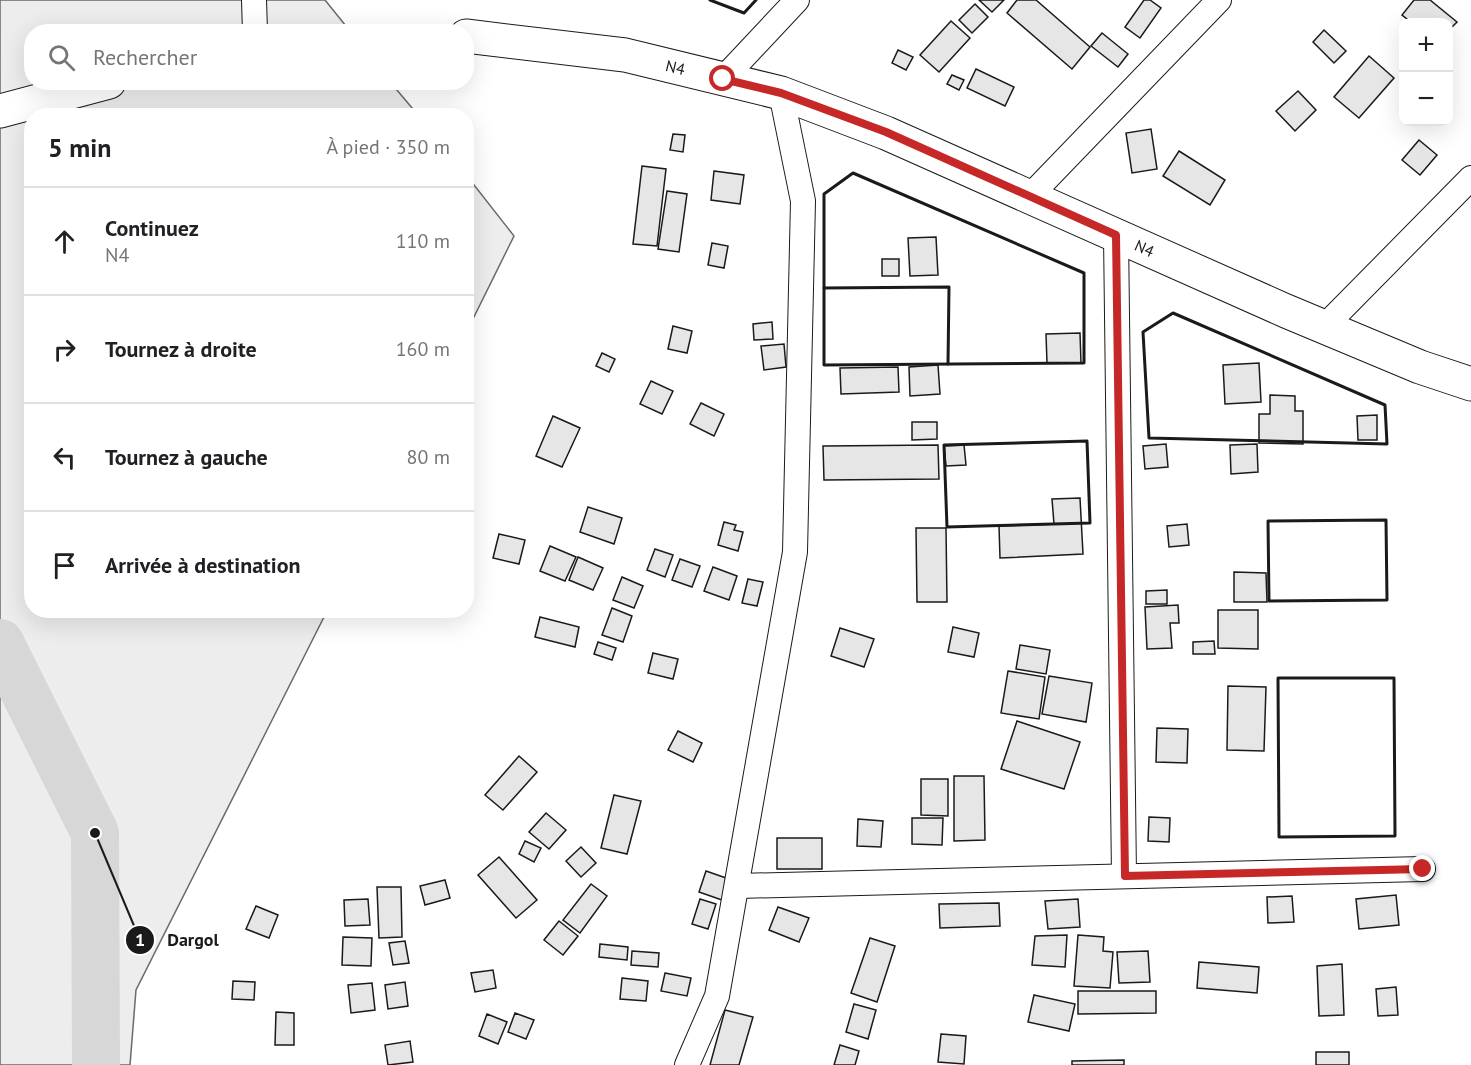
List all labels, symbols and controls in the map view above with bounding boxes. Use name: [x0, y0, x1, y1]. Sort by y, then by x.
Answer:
map controls: [1399, 18, 1453, 126]
button: +: [1399, 18, 1453, 72]
search box: [24, 24, 474, 90]
icon: search: [45, 41, 78, 74]
text: Rechercher: [93, 43, 197, 71]
street label: N4: [664, 55, 688, 79]
route start: [709, 65, 735, 91]
button: −: [1399, 72, 1453, 126]
text: 5 min: [48, 131, 111, 164]
text: À pied · 350 m: [326, 134, 450, 160]
text: Continuez: [105, 214, 199, 242]
icon: ahead: [48, 225, 81, 258]
text: 110 m: [396, 228, 450, 254]
street label: N4: [1132, 235, 1158, 261]
text: N4: [105, 242, 129, 268]
icon: right: [48, 333, 81, 366]
text: Tournez à droite: [105, 335, 257, 363]
text: 160 m: [396, 336, 450, 362]
icon: left: [48, 441, 81, 474]
text: Tournez à gauche: [105, 443, 268, 471]
text: 80 m: [407, 444, 450, 470]
icon: arrive: [48, 549, 81, 582]
text: Arrivée à destination: [105, 551, 301, 579]
route end: [1409, 855, 1435, 881]
callout: Dargol: [125, 922, 231, 958]
text: 1: [135, 928, 145, 951]
text: Dargol: [167, 928, 219, 951]

